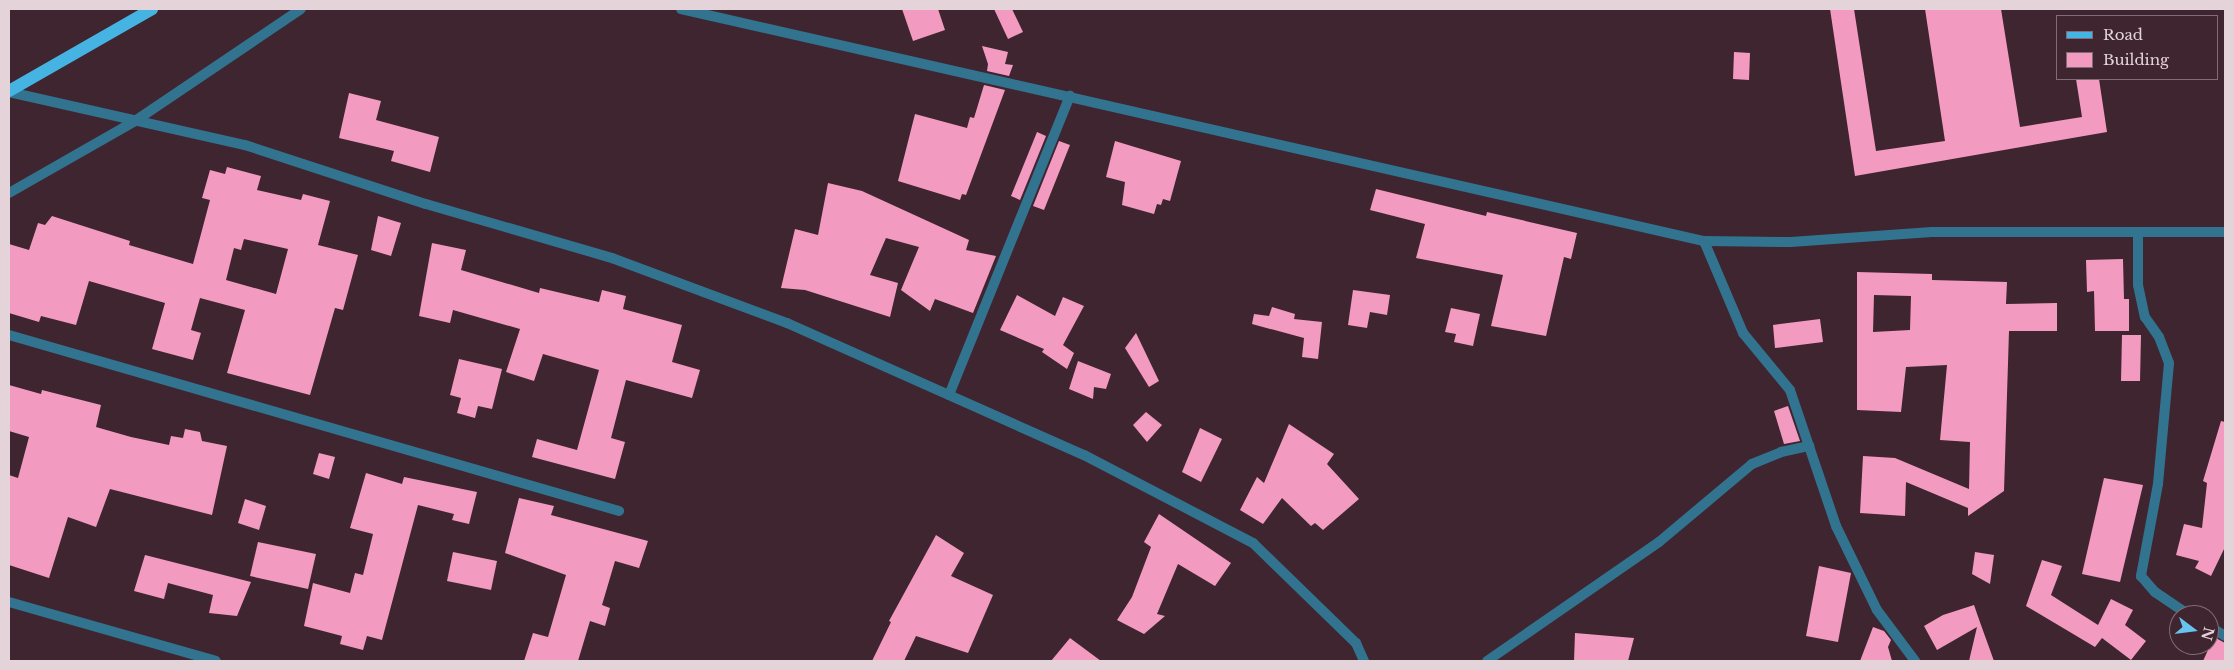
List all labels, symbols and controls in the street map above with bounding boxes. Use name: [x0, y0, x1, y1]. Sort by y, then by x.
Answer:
legend: [2056, 15, 2219, 80]
text: Road: [2103, 25, 2143, 44]
text: Building: [2103, 50, 2169, 69]
north arrow: [2169, 605, 2219, 655]
text: N: [2197, 625, 2218, 642]

